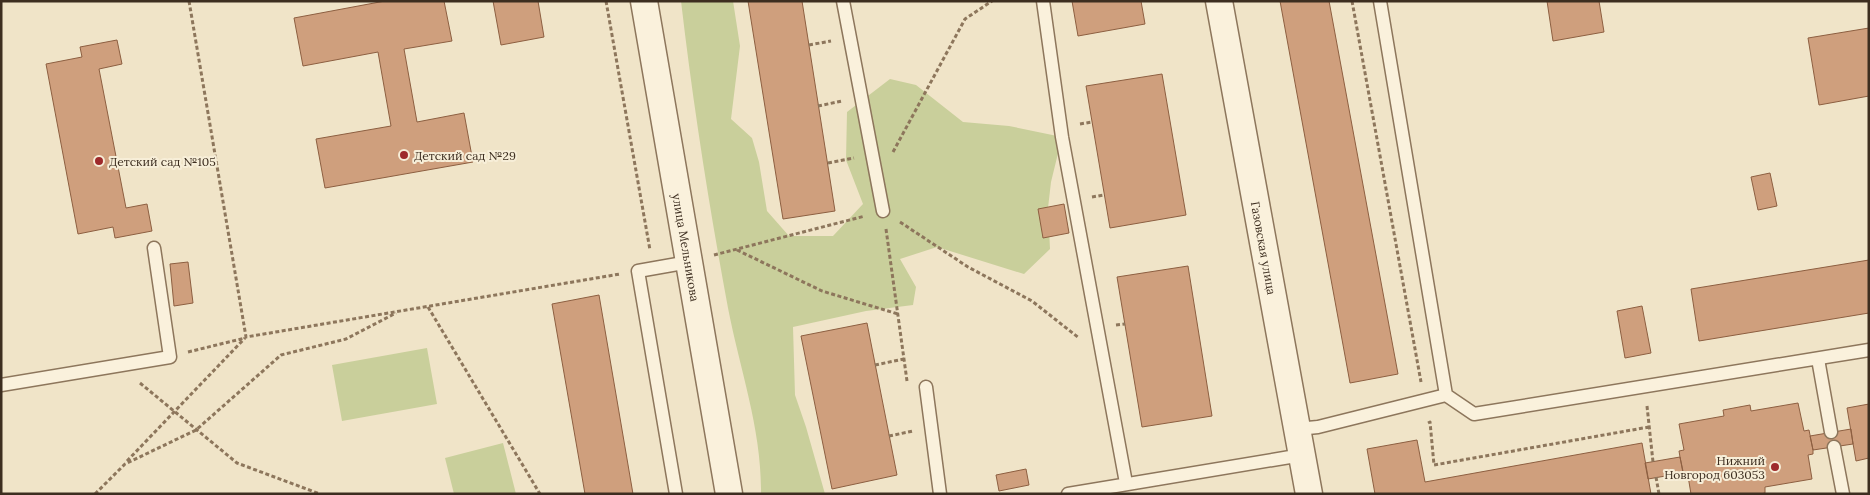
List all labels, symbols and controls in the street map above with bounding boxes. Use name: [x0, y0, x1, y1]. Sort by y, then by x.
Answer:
place label: Детский сад №29: [414, 148, 516, 163]
marker: Детский сад №29: [398, 149, 410, 161]
place label: Детский сад №105: [109, 154, 216, 169]
marker: Детский сад №105: [93, 155, 105, 167]
street label: улица Мельникова: [670, 192, 703, 303]
street label: Газовская улица: [1248, 200, 1280, 296]
place label: Нижний Новгород 603053: [1664, 453, 1765, 482]
marker: Нижний Новгород 603053: [1769, 461, 1781, 473]

